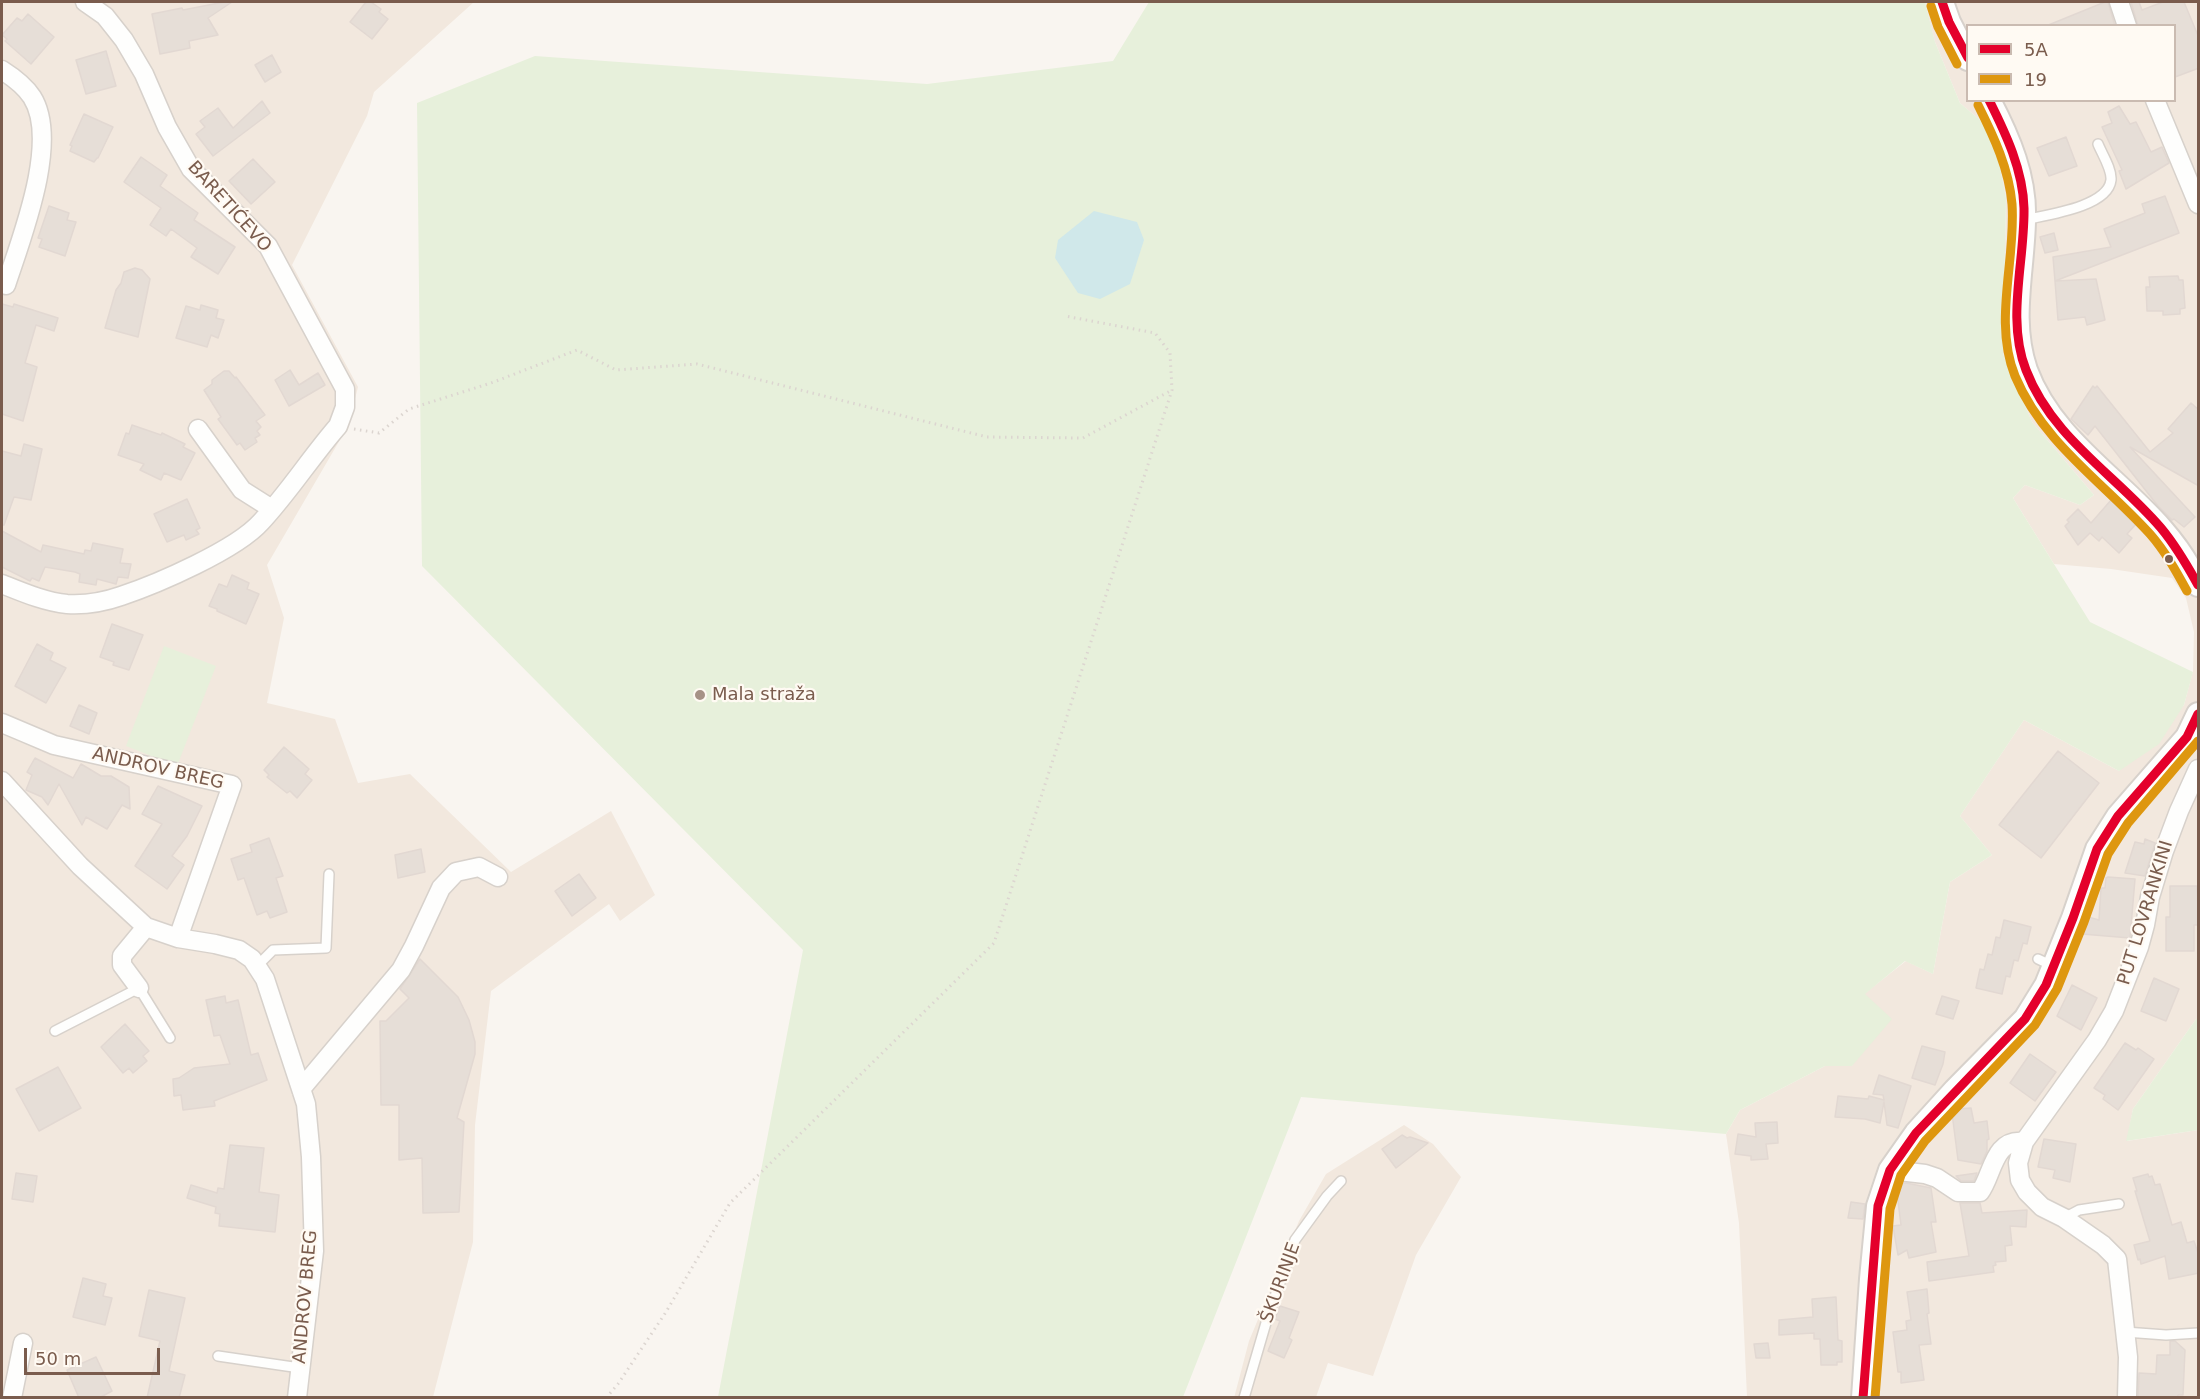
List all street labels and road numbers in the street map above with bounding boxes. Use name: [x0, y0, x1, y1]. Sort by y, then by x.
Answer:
street label: BARETIĆEVO: [183, 157, 275, 257]
street label: ANDROV BREG: [90, 743, 226, 795]
street label: PUT LOVRANKINI: [2114, 838, 2178, 988]
street label: ANDROV BREG: [289, 1229, 323, 1365]
street label: ŠKURINJE: [1257, 1240, 1305, 1326]

